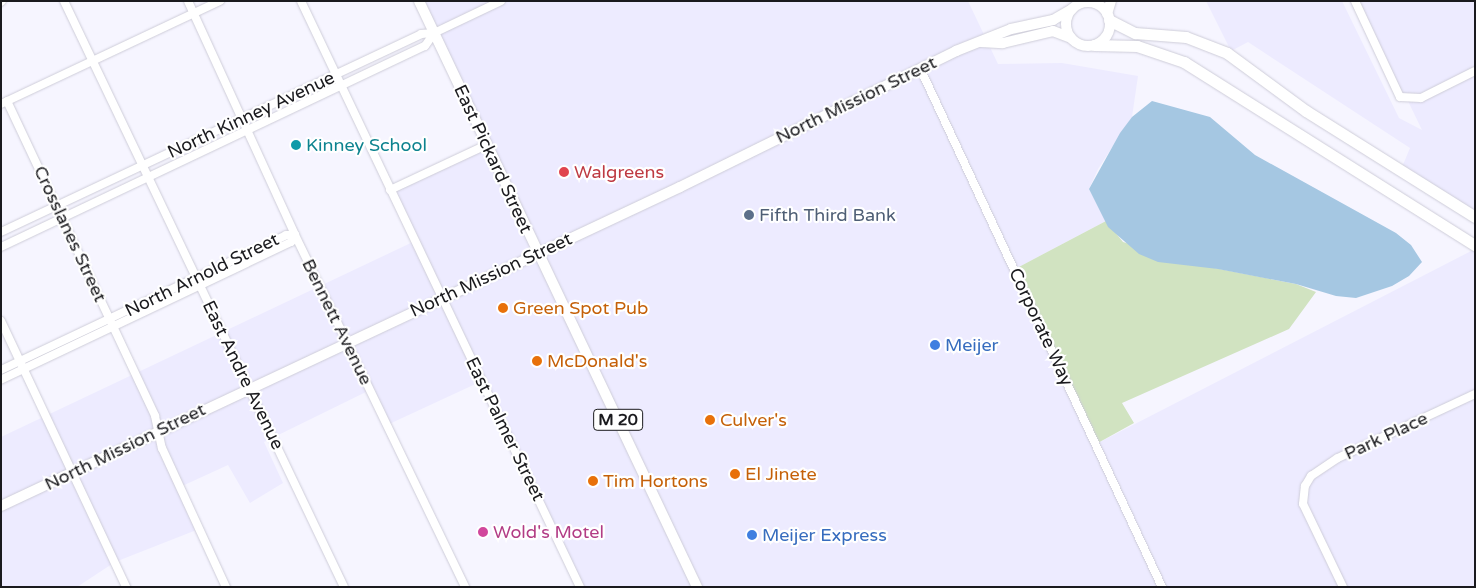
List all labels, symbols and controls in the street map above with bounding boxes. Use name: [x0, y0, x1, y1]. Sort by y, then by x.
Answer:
street label: North Mission Street: [772, 52, 940, 148]
street label: North Kinney Avenue: [164, 67, 338, 163]
street label: East Pickard Street: [449, 81, 537, 237]
place label: Kinney School: [306, 134, 427, 156]
marker: Kinney School: [290, 139, 302, 151]
place label: Walgreens: [574, 161, 664, 183]
street label: Crosslanes Street: [29, 162, 111, 306]
marker: Walgreens: [558, 166, 570, 178]
place label: Fifth Third Bank: [759, 204, 896, 226]
marker: Fifth Third Bank: [743, 209, 755, 221]
street label: North Arnold Street: [121, 228, 283, 322]
street label: North Mission Street: [407, 228, 575, 322]
street label: Bennett Avenue: [297, 255, 377, 389]
street label: Corporate Way: [1004, 264, 1078, 390]
street label: East Andre Avenue: [198, 297, 288, 453]
place label: Green Spot Pub: [513, 297, 648, 319]
marker: Green Spot Pub: [497, 302, 509, 314]
place label: Meijer: [945, 334, 998, 356]
marker: Meijer: [929, 339, 941, 351]
place label: McDonald's: [547, 350, 647, 372]
street label: East Palmer Street: [461, 353, 549, 505]
marker: McDonald's: [531, 355, 543, 367]
street label: North Mission Street: [41, 399, 209, 495]
road number: M 20: [593, 406, 643, 434]
street label: Park Place: [1341, 407, 1431, 465]
place label: Culver's: [720, 409, 787, 431]
marker: Culver's: [704, 414, 716, 426]
place label: El Jinete: [745, 463, 817, 485]
marker: El Jinete: [729, 468, 741, 480]
place label: Tim Hortons: [603, 470, 708, 492]
marker: Tim Hortons: [587, 475, 599, 487]
place label: Wold's Motel: [493, 521, 604, 543]
place label: Meijer Express: [762, 524, 887, 546]
marker: Wold's Motel: [477, 526, 489, 538]
marker: Meijer Express: [746, 529, 758, 541]

